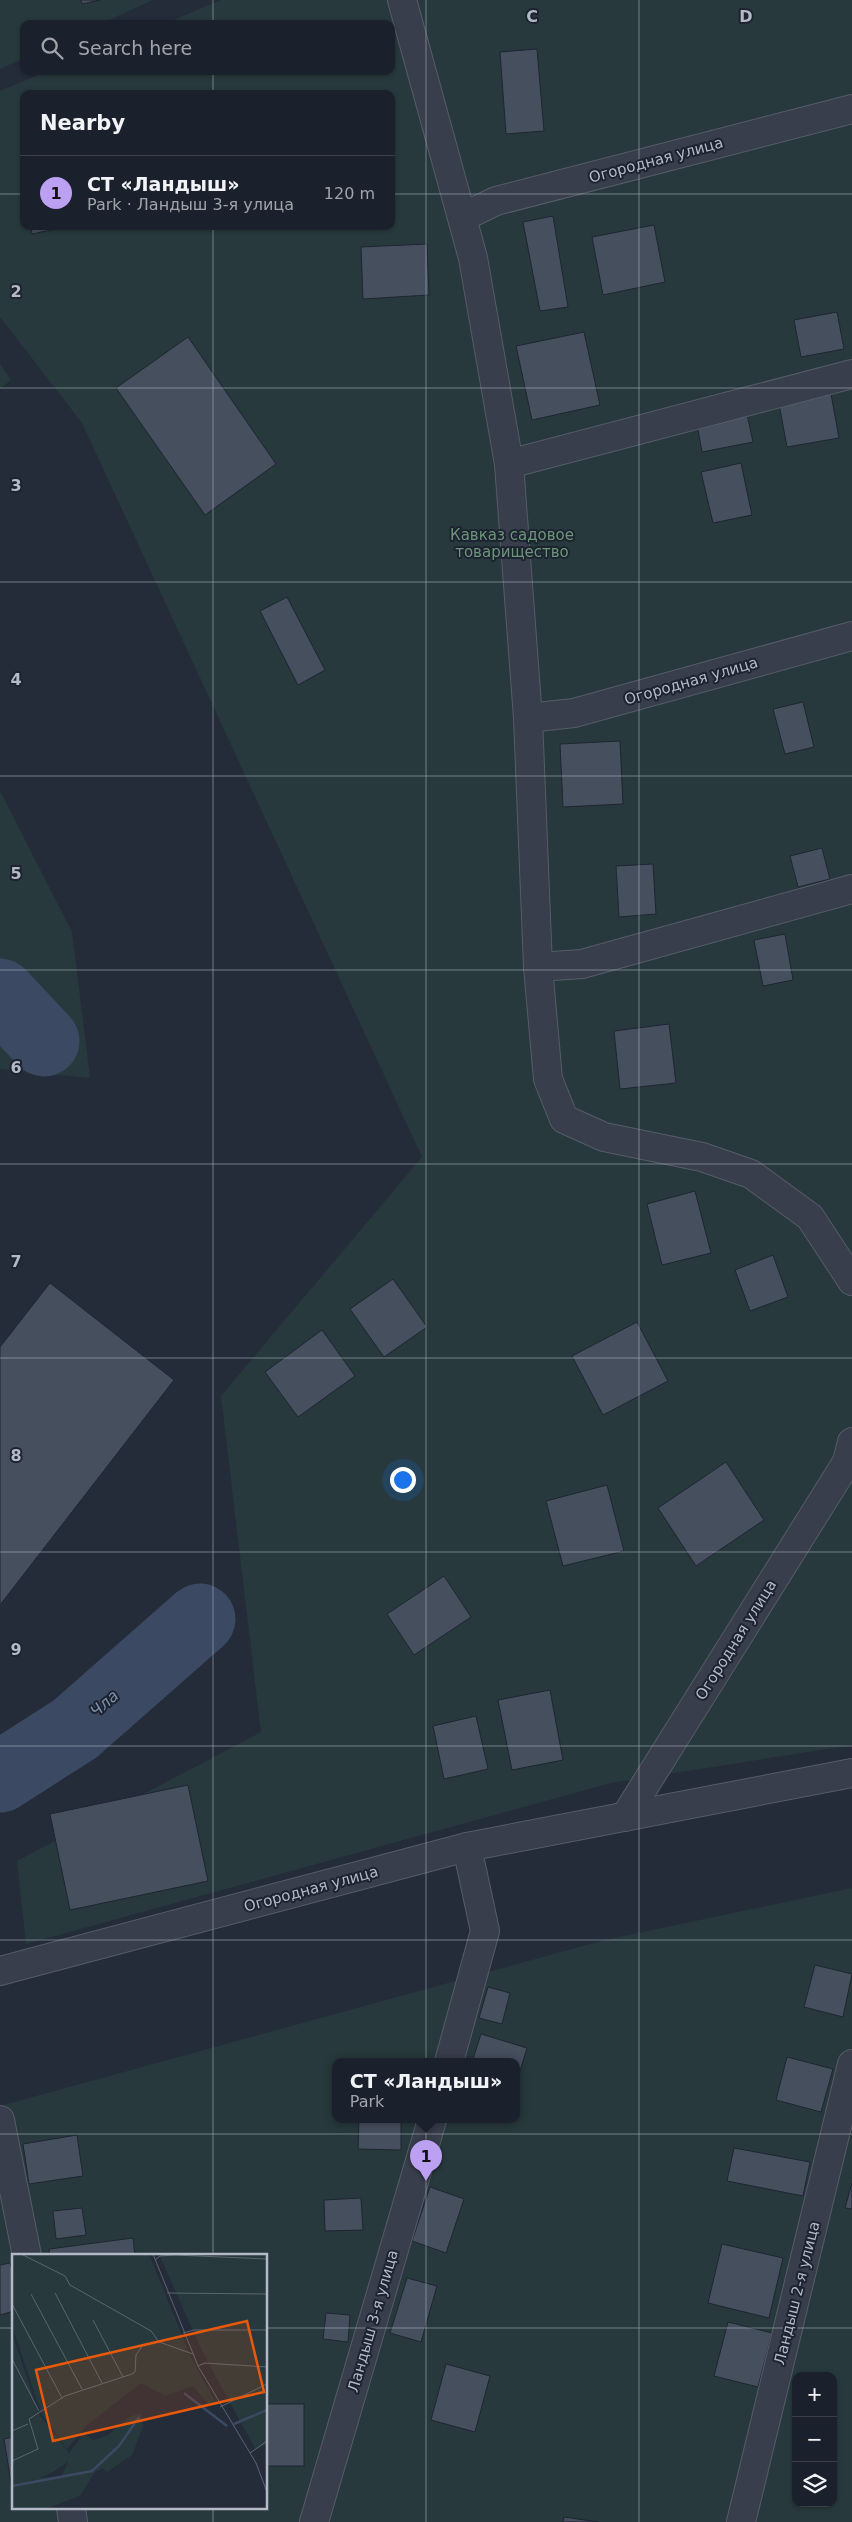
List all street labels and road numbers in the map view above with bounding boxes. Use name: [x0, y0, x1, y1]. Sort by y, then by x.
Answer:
street label: Огородная улица: [587, 133, 725, 187]
street label: Огородная улица: [622, 653, 760, 709]
street label: Огородная улица: [692, 1577, 780, 1703]
street label: Огородная улица: [242, 1862, 380, 1916]
street label: Ландыш 2-я улица: [770, 2219, 824, 2367]
street label: Ландыш 3-я улица: [344, 2248, 402, 2394]

